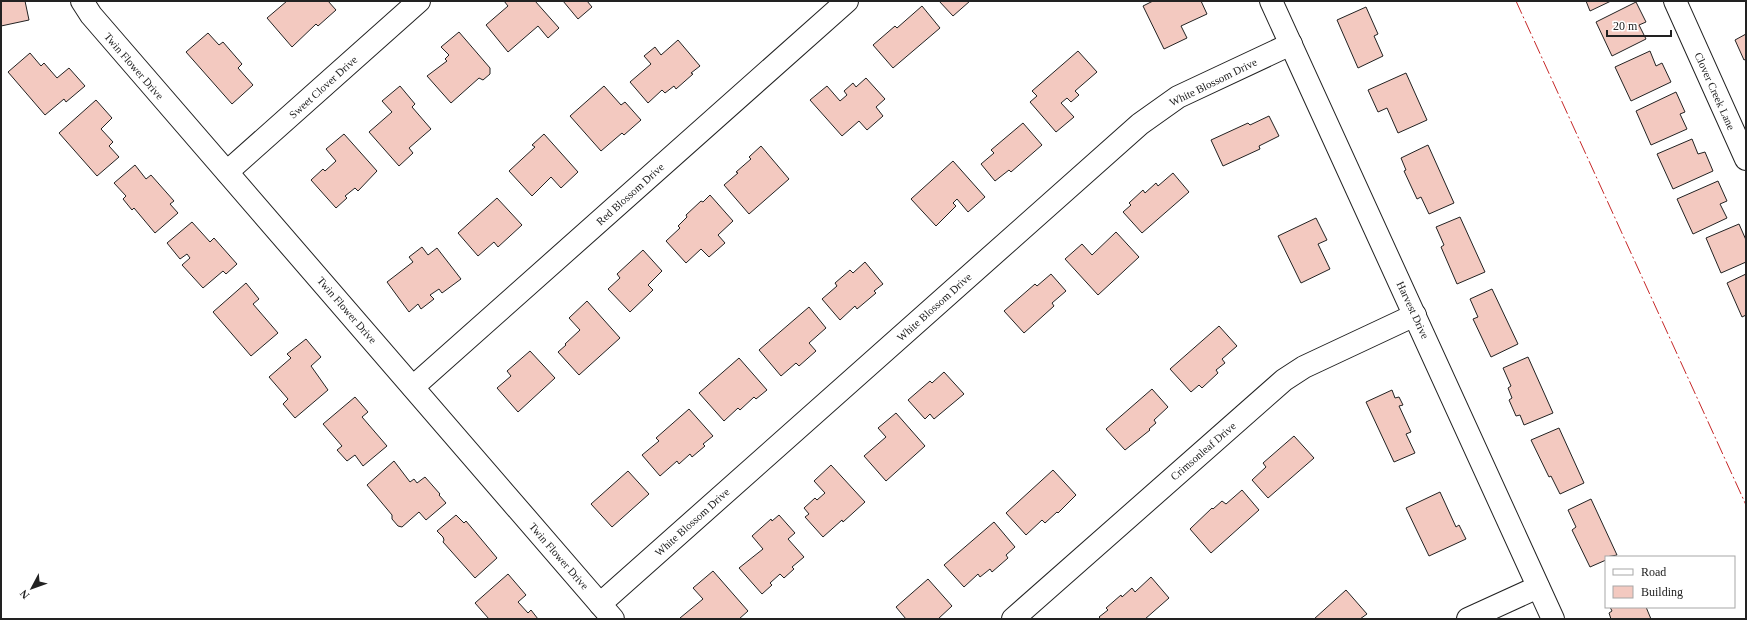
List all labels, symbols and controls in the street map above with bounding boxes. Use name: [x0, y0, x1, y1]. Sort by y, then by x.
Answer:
scale bar: [1607, 12, 1671, 38]
text: 20 m: [1613, 19, 1638, 33]
street label: Twin Flower Drive: [102, 30, 166, 102]
street label: Clover Creek Lane: [1692, 50, 1738, 132]
street label: Sweet Clover Drive: [287, 53, 360, 121]
street label: White Blossom Drive: [1167, 56, 1259, 108]
street label: Red Blossom Drive: [594, 160, 666, 227]
street label: White Blossom Drive: [894, 270, 974, 344]
street label: Twin Flower Drive: [315, 274, 379, 346]
street label: Harvest Drive: [1394, 279, 1432, 341]
street label: Crimsonleaf Drive: [1168, 419, 1238, 482]
street label: White Blossom Drive: [652, 485, 732, 559]
street label: Twin Flower Drive: [527, 520, 591, 592]
legend: [1605, 556, 1735, 608]
text: Road: [1641, 565, 1666, 579]
north arrow: [12, 568, 52, 608]
text: Building: [1641, 585, 1683, 599]
text: N: [17, 588, 32, 601]

